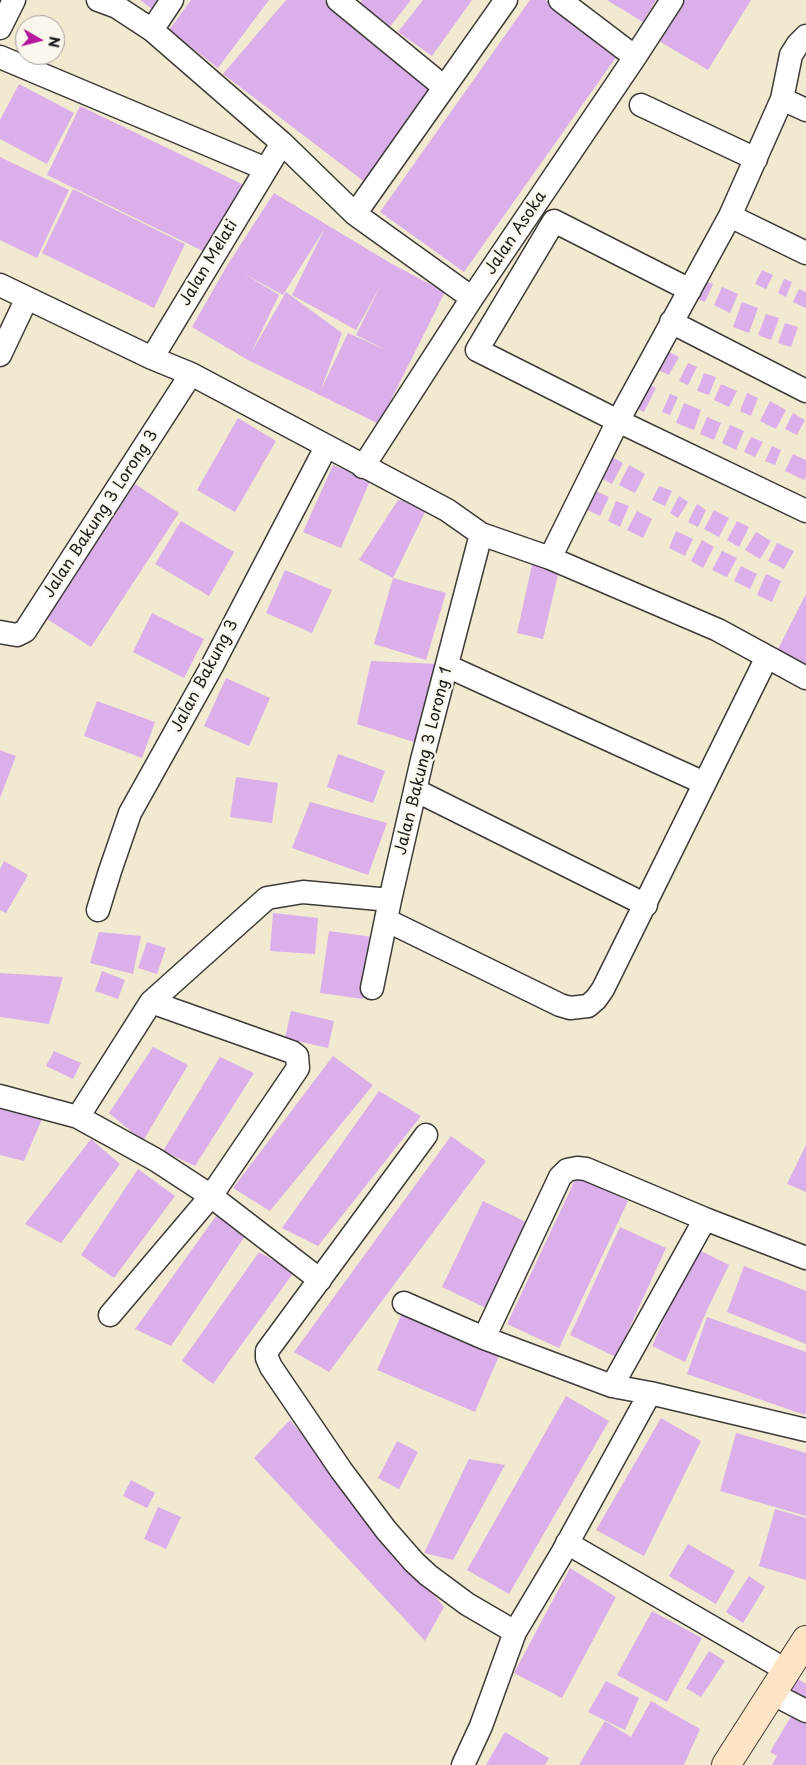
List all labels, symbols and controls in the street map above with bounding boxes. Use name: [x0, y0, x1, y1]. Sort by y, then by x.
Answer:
north arrow: [15, 15, 65, 65]
text: N: [43, 35, 66, 49]
street label: Jalan Asoka: [481, 188, 551, 278]
street label: Jalan Melati: [176, 217, 242, 309]
street label: Jalan Bakung 3 Lorong 3: [40, 426, 162, 602]
street label: Jalan Bakung 3: [167, 617, 243, 735]
street label: Jalan Bakung 3 Lorong 1: [391, 665, 457, 857]

